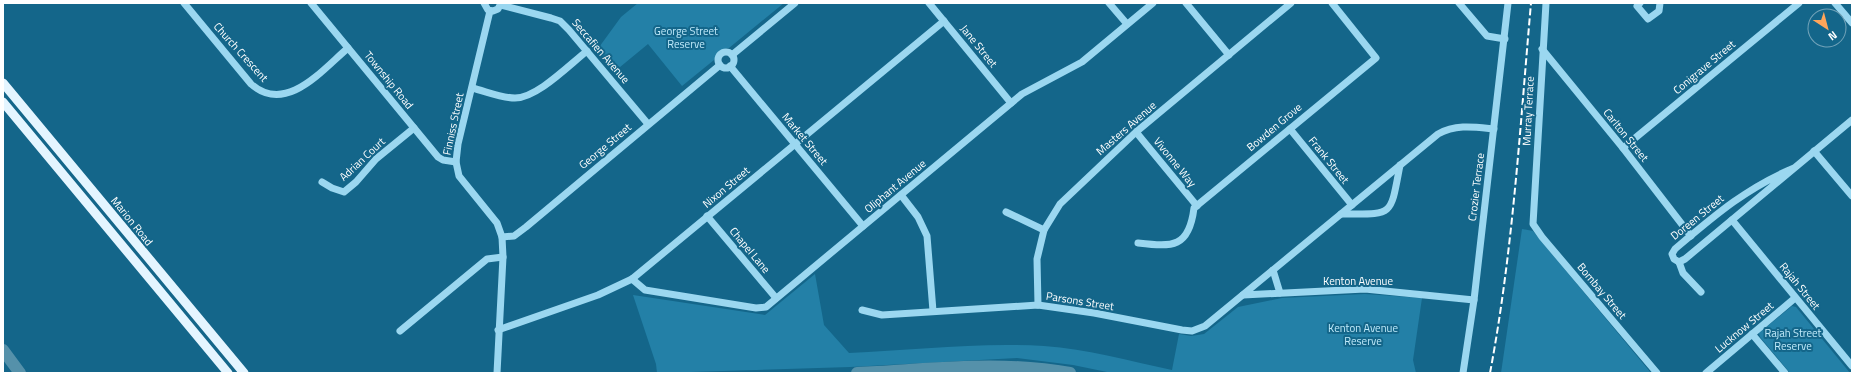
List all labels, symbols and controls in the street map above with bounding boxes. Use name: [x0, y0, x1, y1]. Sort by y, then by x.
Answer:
north arrow: [1807, 8, 1847, 48]
street label: Seccafien Avenue: [568, 15, 634, 87]
street label: Church Crescent: [210, 19, 272, 85]
street label: Jane Street: [957, 21, 1001, 71]
park label: George Street Reserve: [654, 23, 718, 52]
text: N: [1825, 27, 1841, 45]
street label: Conigrave Street: [1670, 36, 1739, 98]
street label: Township Road: [361, 48, 417, 112]
street label: Murray Terrace: [1518, 75, 1538, 146]
street label: Finniss Street: [439, 91, 467, 157]
street label: Masters Avenue: [1092, 97, 1160, 159]
street label: Bowden Grove: [1243, 99, 1305, 155]
street label: Carlton Street: [1600, 105, 1653, 165]
street label: Market Street: [778, 109, 832, 169]
street label: George Street: [575, 119, 635, 173]
street label: Adrian Court: [335, 133, 389, 184]
street label: Frank Street: [1305, 133, 1353, 187]
street label: Vivonne Way: [1150, 134, 1201, 191]
street label: Crozier Terrace: [1464, 152, 1488, 222]
street label: Oliphant Avenue: [861, 155, 930, 217]
street label: Nixon Street: [699, 162, 753, 212]
street label: Doreen Street: [1667, 190, 1727, 243]
street label: Marion Road: [107, 193, 157, 249]
street label: Chapel Lane: [726, 223, 774, 277]
street label: Bombay Street: [1574, 259, 1630, 323]
street label: Rajah Street: [1776, 259, 1824, 313]
street label: Kenton Avenue: [1323, 273, 1393, 289]
street label: Parsons Street: [1045, 288, 1115, 314]
street label: Lucknow Street: [1711, 298, 1777, 356]
park label: Kenton Avenue Reserve: [1328, 320, 1398, 349]
park label: Rajah Street Reserve: [1765, 325, 1822, 354]

